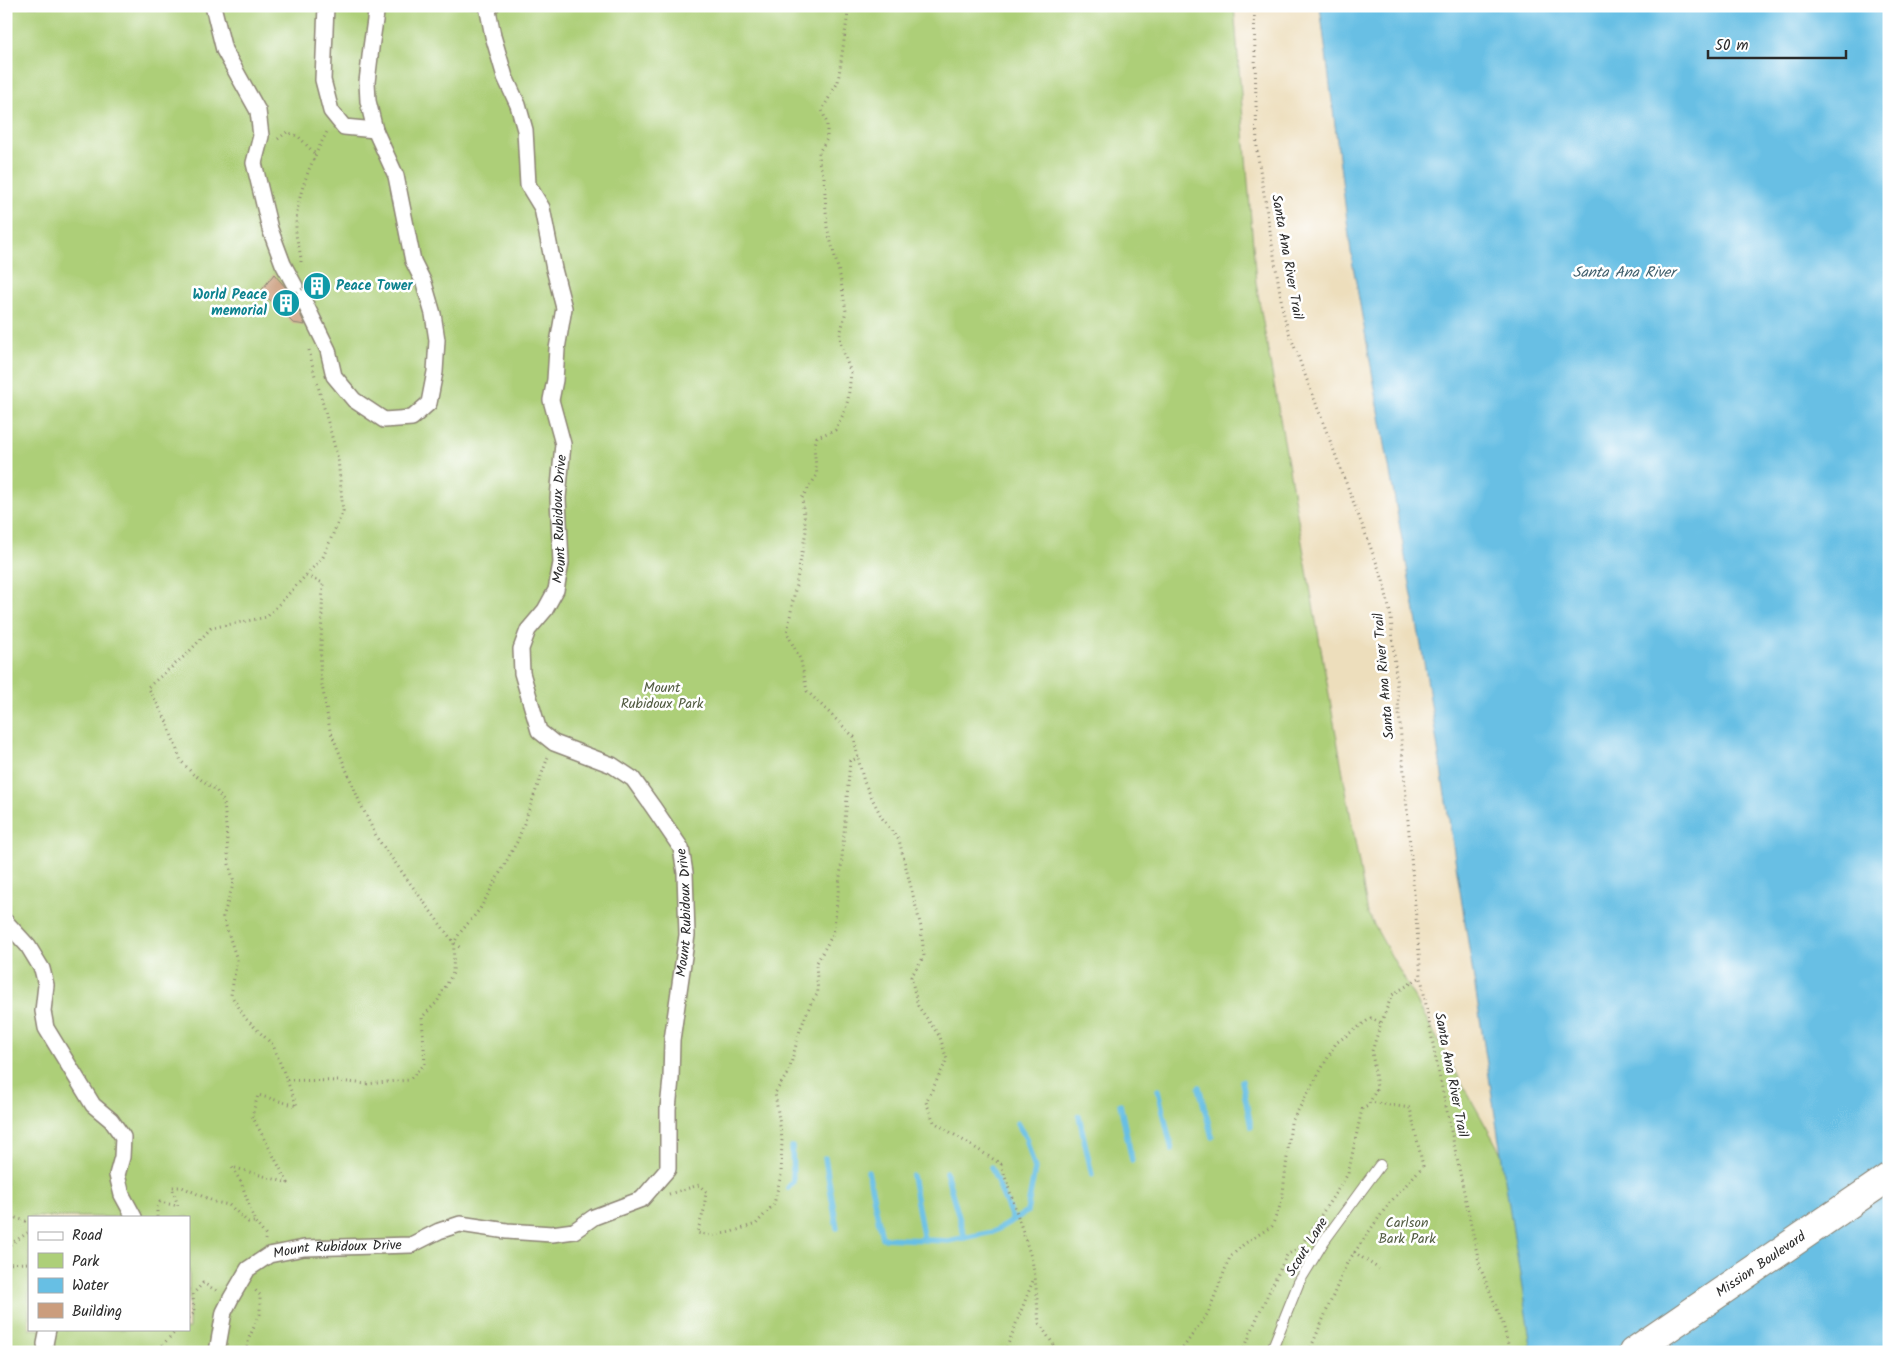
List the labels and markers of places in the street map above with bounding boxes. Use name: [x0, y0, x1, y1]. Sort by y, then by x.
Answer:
building icon: Peace Tower: [302, 271, 332, 301]
place label: Peace Tower: [336, 275, 413, 297]
place label: World Peace memorial: [193, 284, 267, 322]
building icon: World Peace memorial: [271, 288, 301, 318]

